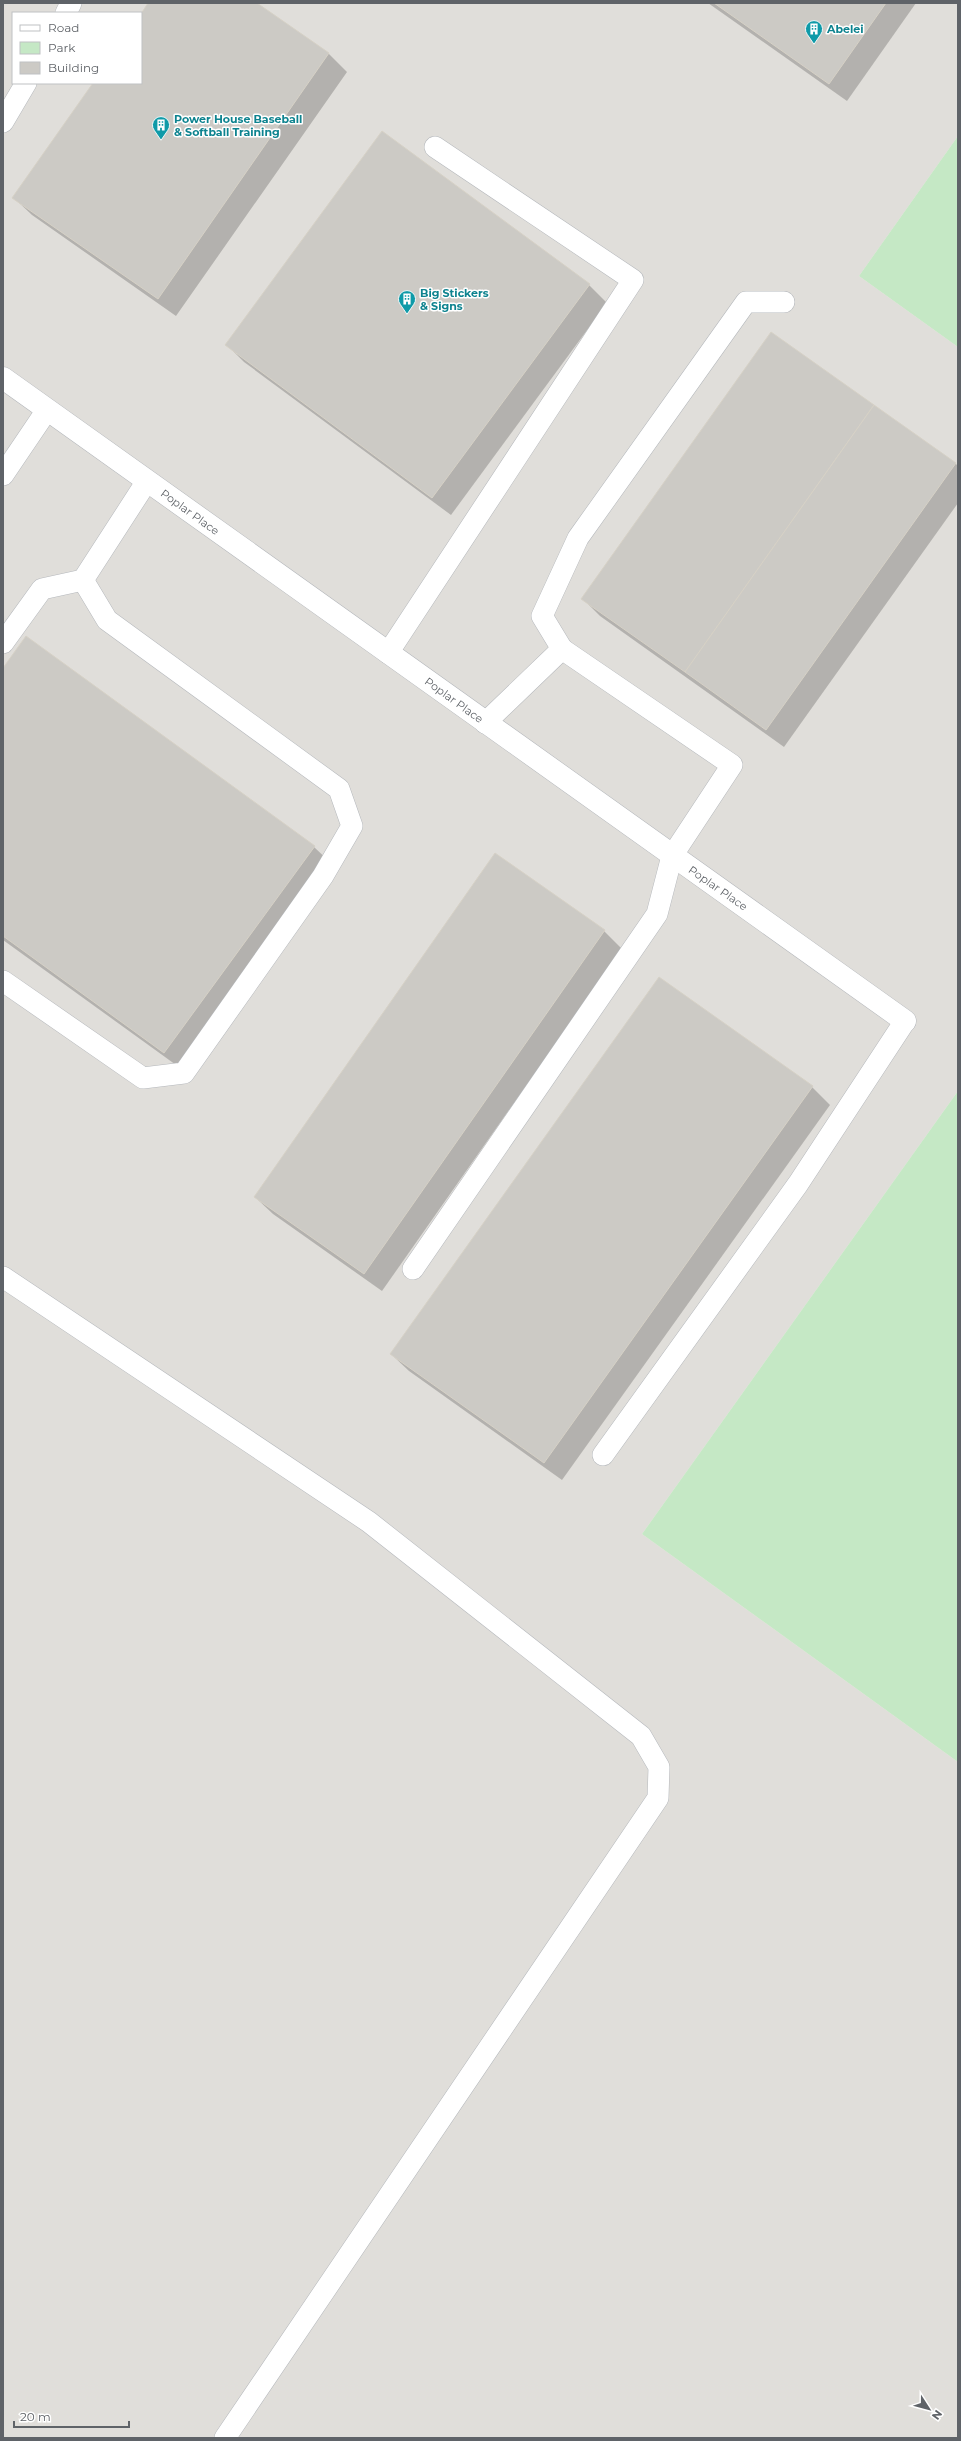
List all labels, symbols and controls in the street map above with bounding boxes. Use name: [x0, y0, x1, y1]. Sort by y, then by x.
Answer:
legend: [12, 12, 142, 84]
building icon: Abelei: [804, 19, 824, 44]
text: Road: [48, 20, 79, 35]
place label: Abelei: [826, 22, 864, 36]
text: Park: [48, 40, 76, 55]
text: Building: [48, 60, 99, 75]
place label: Power House Baseball & Softball Training: [174, 112, 302, 139]
building icon: Power House Baseball & Softball Training: [151, 115, 171, 140]
place label: Big Stickers & Signs: [420, 286, 489, 313]
building icon: Big Stickers & Signs: [397, 289, 417, 314]
street label: Poplar Place: [158, 486, 222, 538]
street label: Poplar Place: [422, 674, 486, 726]
street label: Poplar Place: [686, 862, 751, 914]
north arrow: [909, 2389, 949, 2429]
scale bar: [14, 2403, 129, 2429]
text: N: [929, 2407, 945, 2423]
text: 20 m: [20, 2409, 51, 2424]

